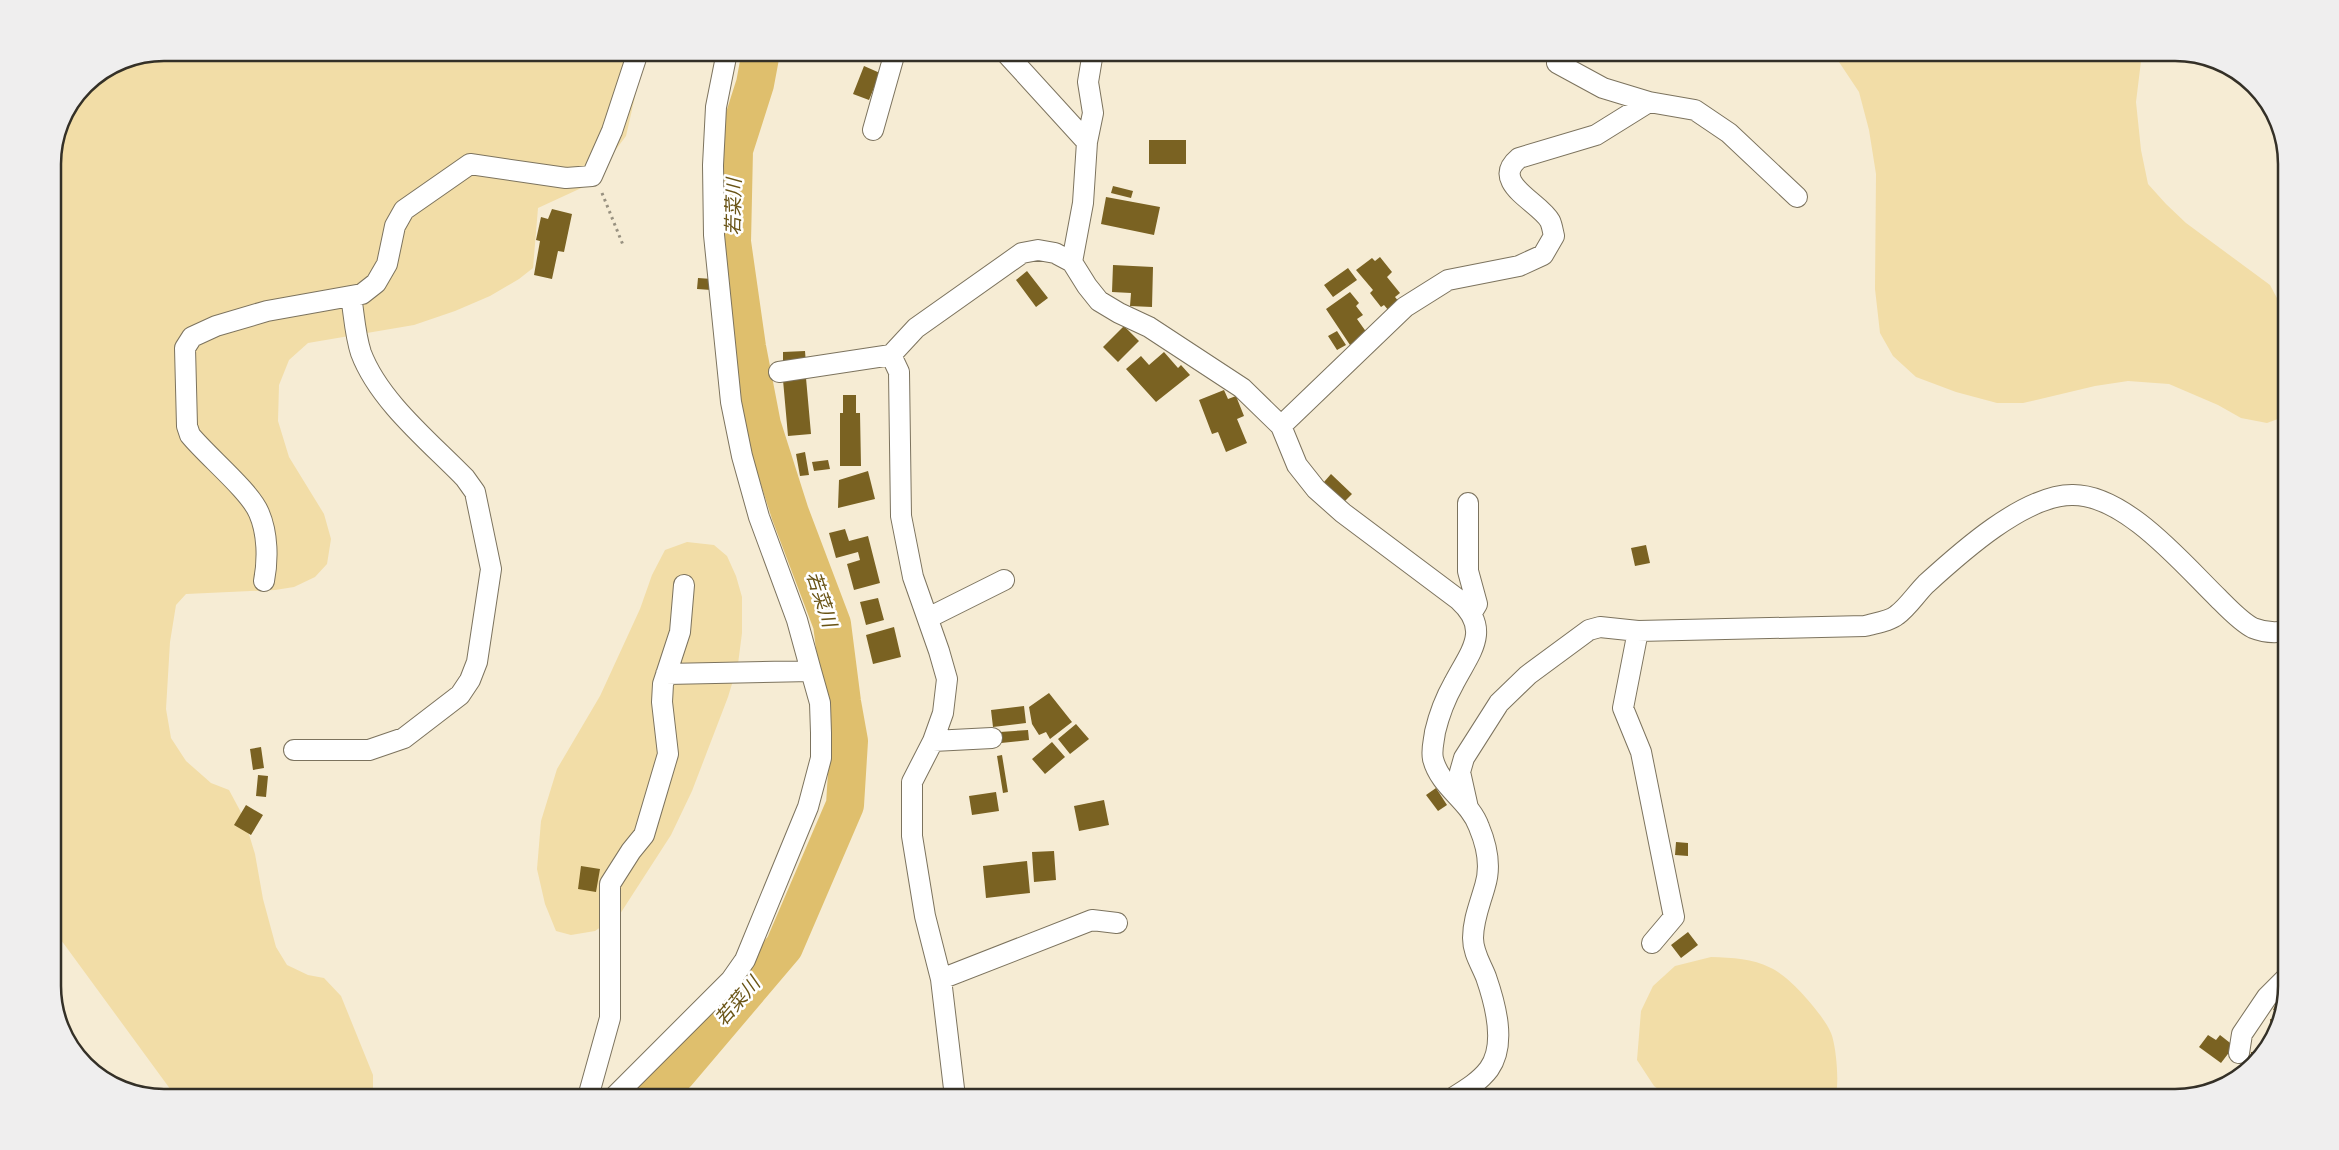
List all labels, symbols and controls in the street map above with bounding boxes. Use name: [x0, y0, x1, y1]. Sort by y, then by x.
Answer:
water label: 若菜川: [722, 176, 746, 236]
water label: 若菜川: [802, 568, 842, 632]
water label: 若菜川: [710, 971, 766, 1030]

